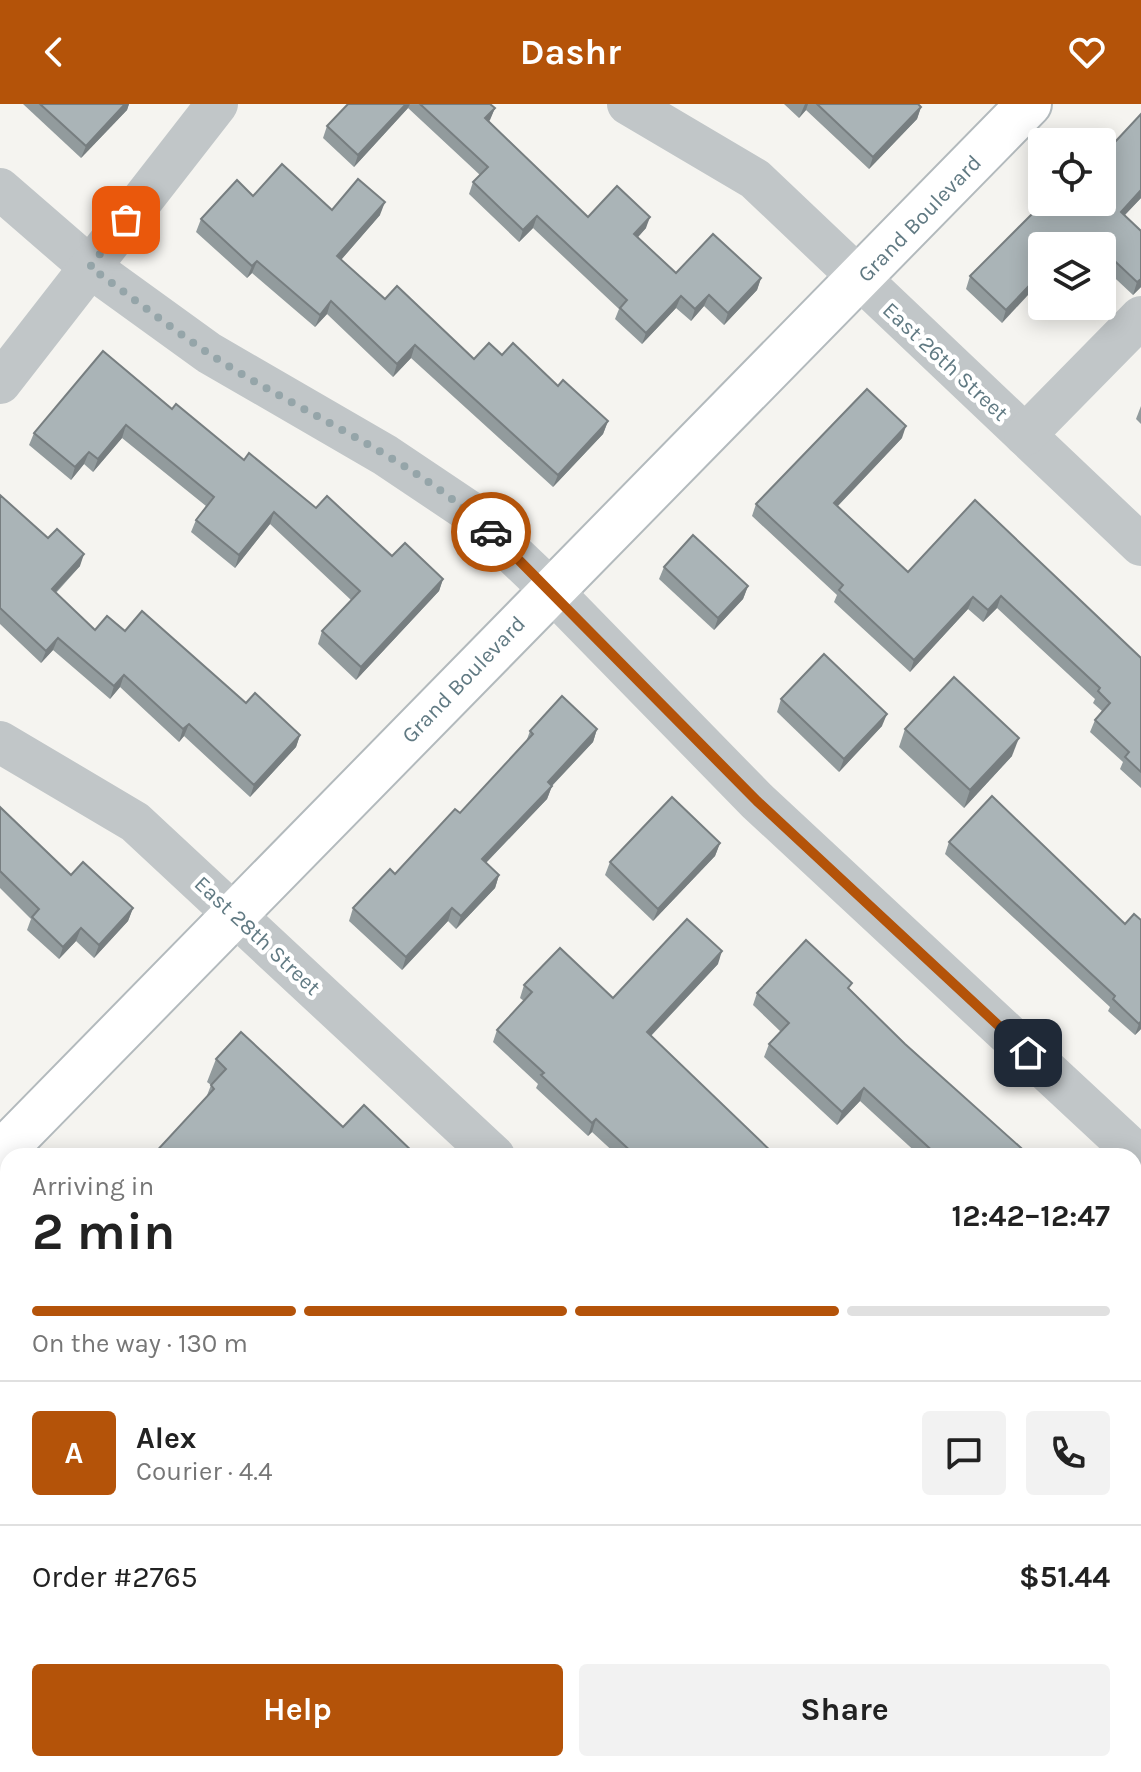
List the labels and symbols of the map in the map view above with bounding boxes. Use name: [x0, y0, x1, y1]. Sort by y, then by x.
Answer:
street label: Grand Boulevard: [853, 150, 987, 288]
pin: [92, 186, 160, 254]
street label: East 26th Street: [877, 297, 1013, 426]
courier: [451, 492, 531, 572]
street label: Grand Boulevard: [397, 611, 531, 749]
street label: East 28th Street: [189, 871, 326, 1001]
pin: [994, 1019, 1062, 1087]

